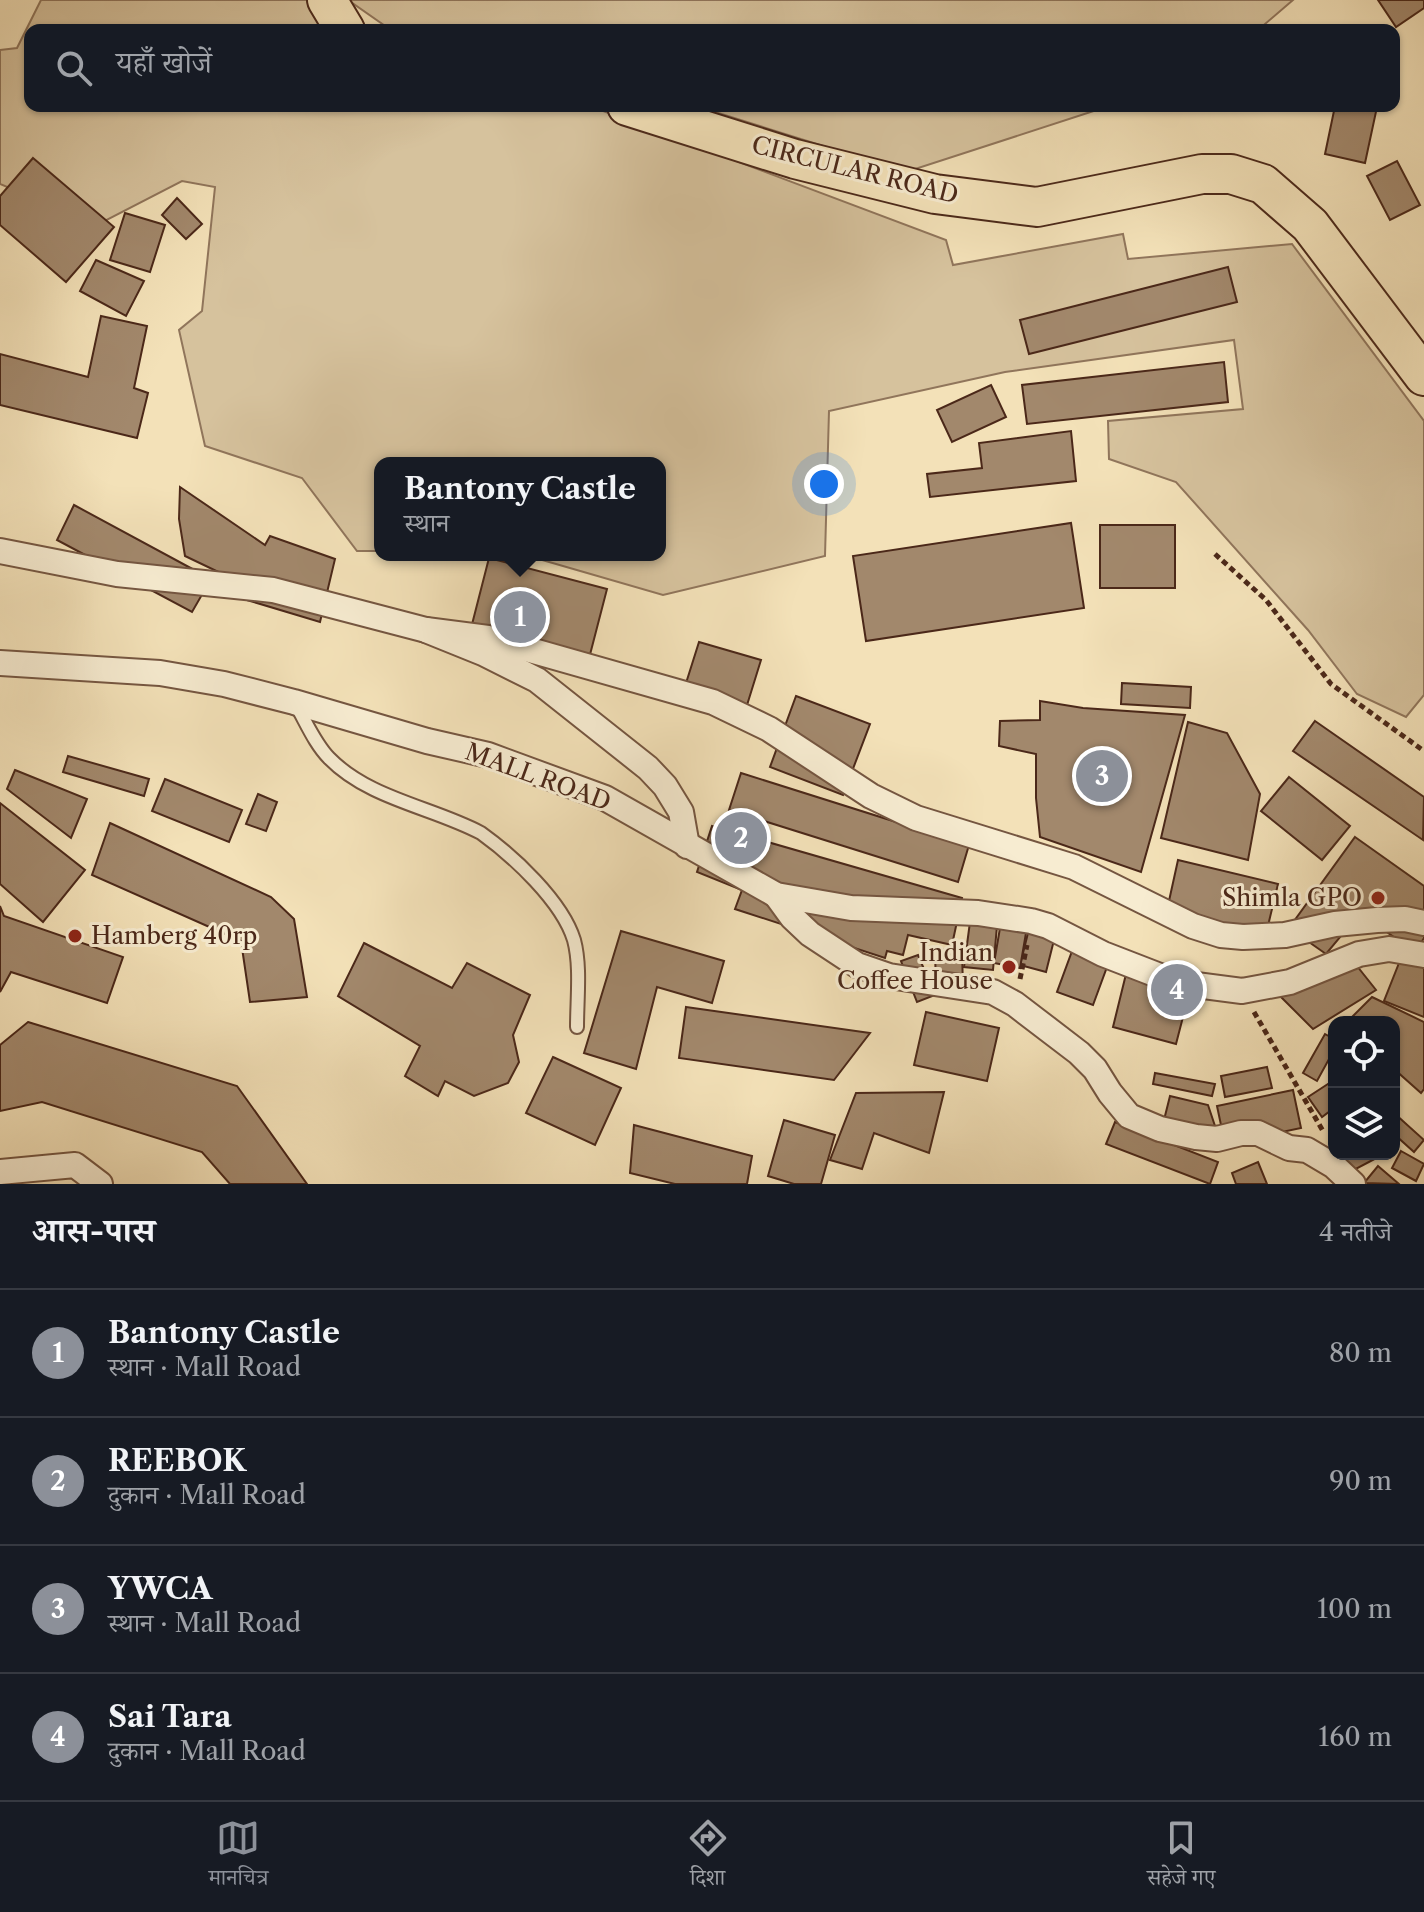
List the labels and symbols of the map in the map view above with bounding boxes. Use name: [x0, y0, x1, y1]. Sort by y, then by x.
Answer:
street label: CIRCULAR ROAD: [749, 130, 961, 209]
your location: [804, 464, 844, 504]
pin: 1: [494, 587, 546, 647]
street label: MALL ROAD: [461, 737, 615, 816]
pin: 3: [1076, 746, 1128, 806]
pin: 2: [715, 808, 767, 868]
place label: Shimla GPO: [1222, 883, 1362, 912]
marker: Shimla GPO: [1369, 889, 1387, 907]
place label: Hamberg 40rp: [91, 921, 257, 950]
marker: Hamberg 40rp: [66, 927, 84, 945]
place label: Indian Coffee House: [837, 938, 993, 995]
marker: Indian Coffee House: [1000, 958, 1018, 976]
pin: 4: [1151, 960, 1203, 1020]

